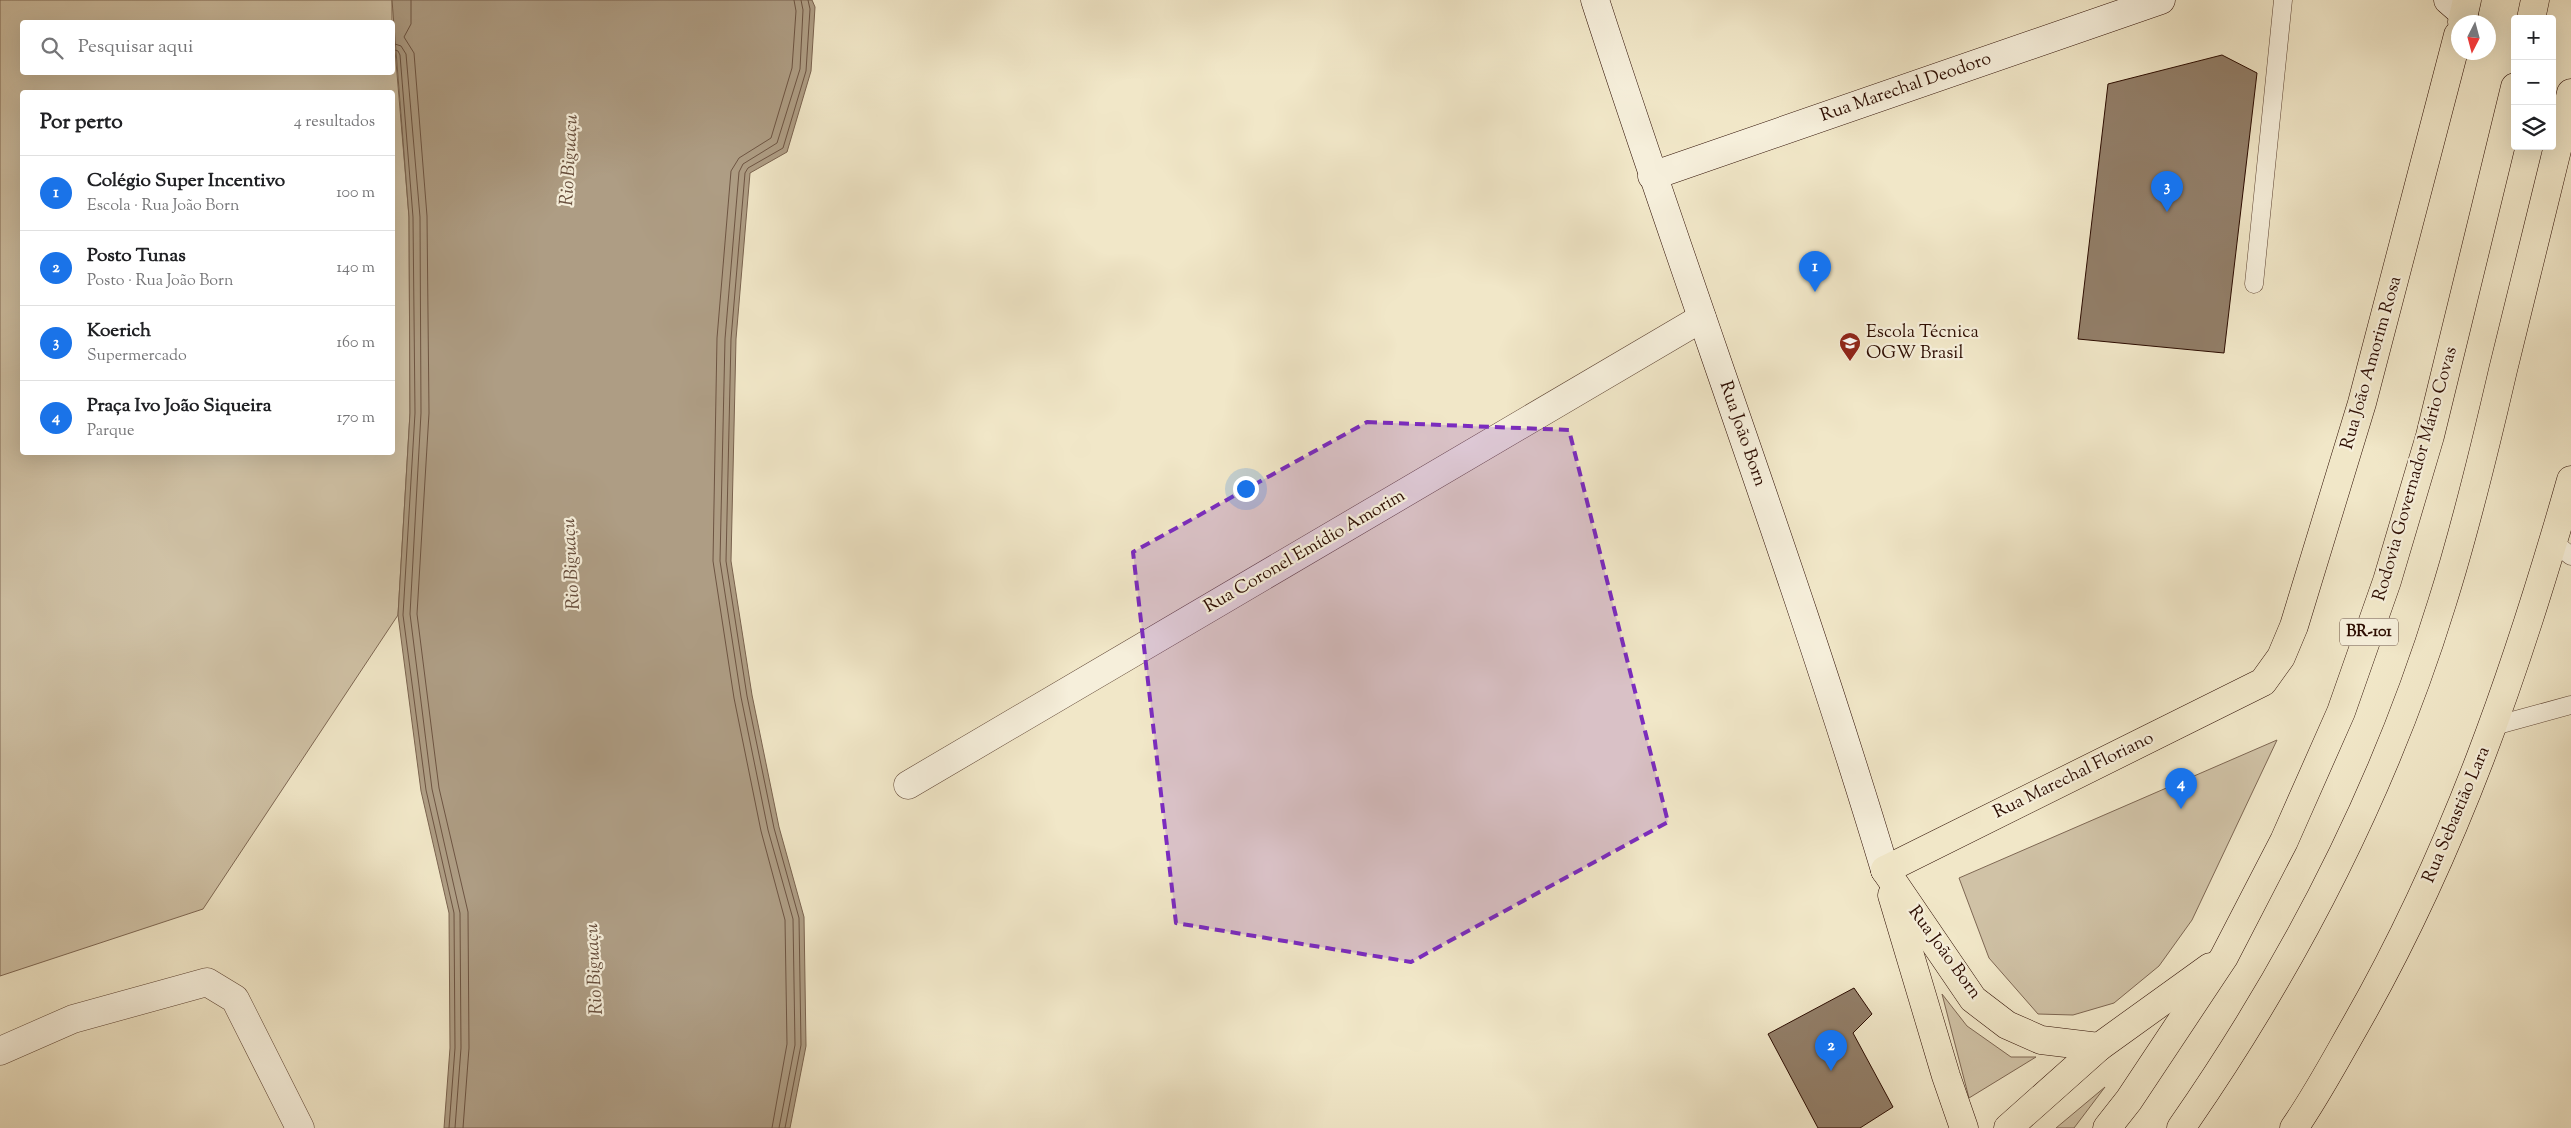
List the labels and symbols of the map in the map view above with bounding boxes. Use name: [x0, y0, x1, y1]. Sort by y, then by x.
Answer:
north arrow: [2451, 15, 2496, 60]
street label: Rua Marechal Deodoro: [1817, 46, 1995, 129]
water label: Rio Biguaçu: [554, 114, 586, 206]
pin: 3: [2151, 171, 2183, 212]
pin: 1: [1799, 251, 1831, 292]
street label: Rua João Amorim Rosa: [2335, 273, 2409, 453]
place label: Escola Técnica OGW Brasil: [1866, 320, 1979, 367]
school or university icon: Escola Técnica OGW Brasil: [1838, 331, 1862, 362]
street label: Rodovia Governador Mário Covas: [2367, 344, 2465, 604]
street label: Rua João Born: [1712, 378, 1772, 491]
your location: [1233, 476, 1259, 502]
street label: Rua Coronel Emídio Amorim: [1200, 484, 1411, 620]
water label: Rio Biguaçu: [556, 518, 588, 610]
road number: BR-101: [2340, 618, 2398, 646]
street label: Rua Marechal Floriano: [1989, 726, 2159, 826]
street label: Rua Sebastião Lara: [2417, 743, 2497, 887]
pin: 4: [2165, 768, 2197, 809]
street label: Rua João Born: [1901, 901, 1987, 1006]
water label: Rio Biguaçu: [579, 923, 611, 1015]
pin: 2: [1815, 1030, 1847, 1071]

